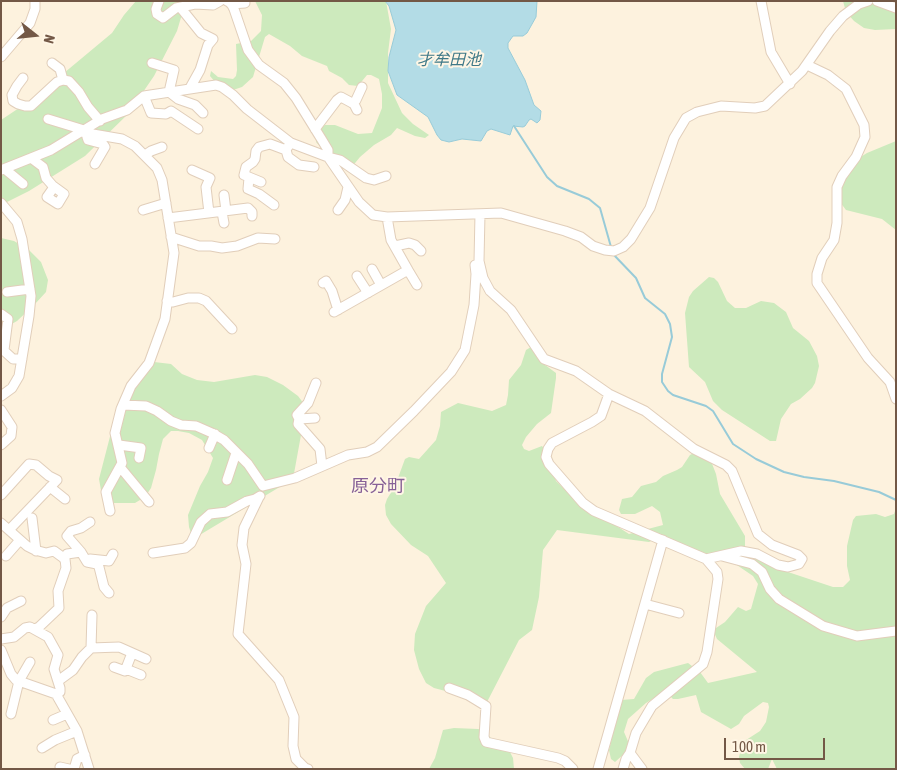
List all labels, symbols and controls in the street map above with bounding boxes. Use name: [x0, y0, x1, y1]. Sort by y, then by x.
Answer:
north arrow: [10, 10, 60, 60]
text: N: [41, 33, 58, 45]
water label: 才牟田池: [417, 50, 481, 70]
district label: 原分町: [351, 475, 405, 497]
scale bar: [727, 728, 828, 760]
text: 100 m: [732, 738, 766, 755]

